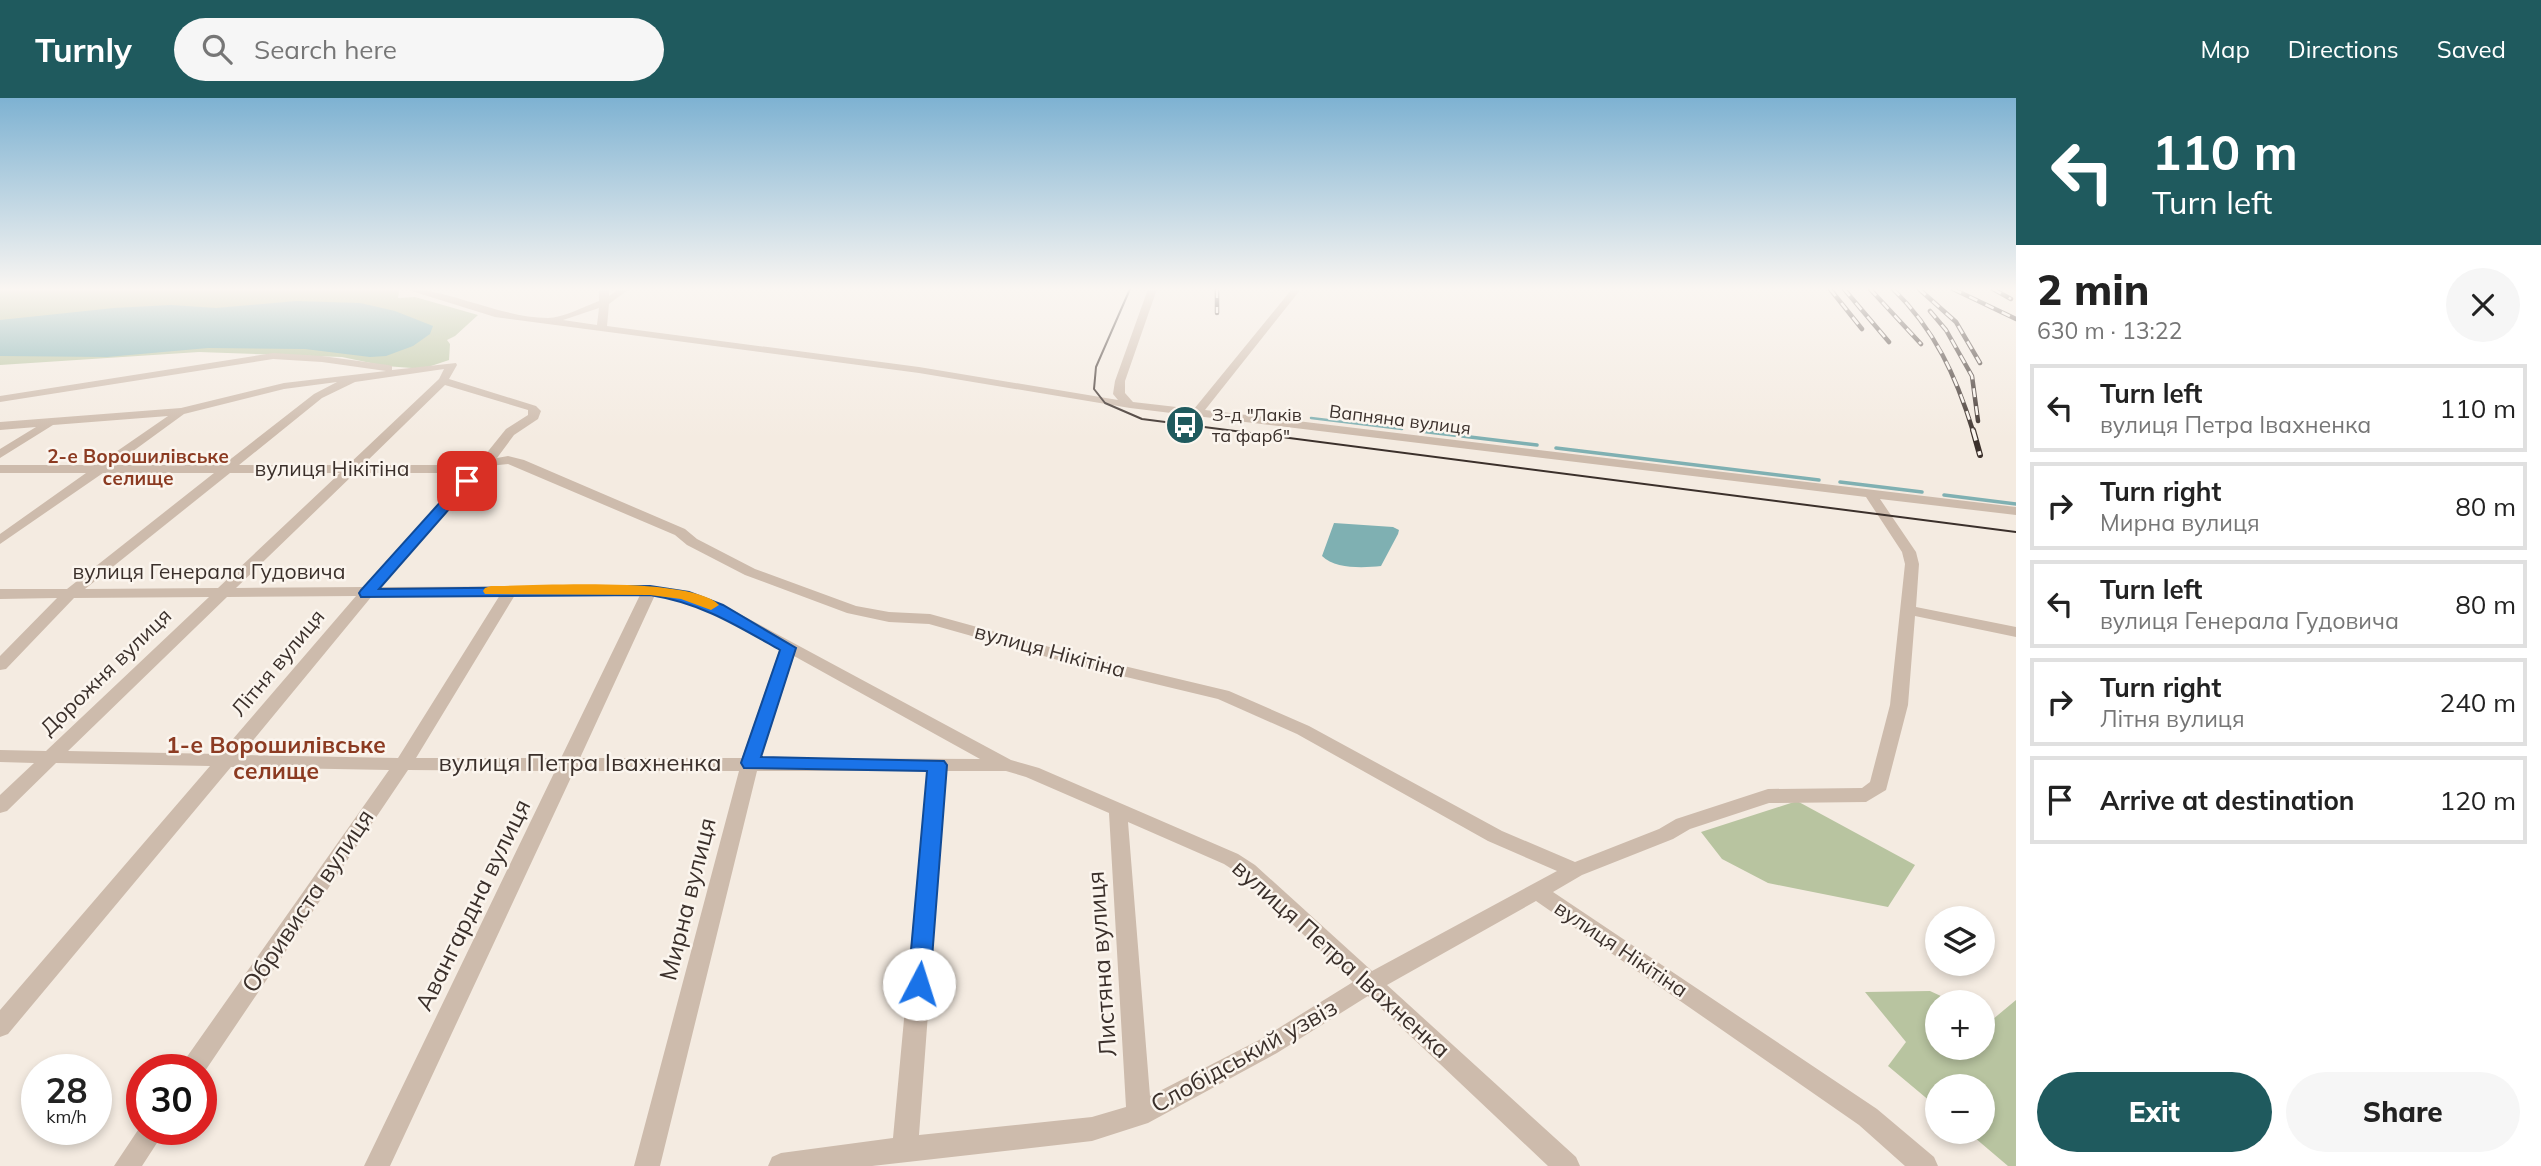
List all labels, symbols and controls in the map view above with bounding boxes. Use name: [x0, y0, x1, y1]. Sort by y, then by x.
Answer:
search box: [174, 18, 664, 81]
text: Turnly: [35, 29, 132, 70]
icon: search: [198, 30, 236, 68]
text: Search here: [254, 33, 397, 66]
text: Map: [2200, 34, 2250, 64]
text: Directions: [2288, 34, 2399, 64]
text: Saved: [2437, 34, 2506, 64]
text: 110 m: [2152, 121, 2298, 182]
icon: left: [2037, 126, 2128, 217]
text: Turn left: [2152, 182, 2272, 222]
text: 2 min: [2037, 263, 2150, 316]
button: close: [2446, 268, 2520, 342]
text: 630 m · 13:22: [2037, 316, 2182, 345]
text: Turn left: [2100, 377, 2202, 410]
icon: left: [2041, 389, 2079, 427]
text: 110 m: [2440, 392, 2516, 425]
street label: Вапняна вулиця: [1328, 399, 1472, 440]
place label: З-д "Лаків та фарб": [1212, 403, 1302, 447]
bus stop icon: З-д "Лаків та фарб": [1164, 404, 1206, 446]
text: вулиця Петра Івахненка: [2100, 410, 2371, 439]
district label: 2-е Ворошилівське селище: [47, 444, 229, 490]
pin: [437, 451, 497, 511]
street label: вулиця Нікітіна: [254, 455, 410, 481]
icon: arrive: [448, 462, 486, 500]
text: Turn right: [2100, 475, 2221, 508]
icon: right: [2041, 487, 2079, 525]
text: 80 m: [2455, 490, 2516, 523]
text: Мирна вулиця: [2100, 508, 2260, 537]
street label: вулиця Генерала Гудовича: [72, 558, 346, 584]
text: Turn left: [2100, 573, 2202, 606]
icon: left: [2041, 585, 2079, 623]
text: 80 m: [2455, 588, 2516, 621]
street label: Дорожня вулиця: [34, 602, 176, 740]
street label: Літня вулиця: [225, 603, 330, 721]
text: вулиця Генерала Гудовича: [2100, 606, 2399, 635]
street label: вулиця Нікітіна: [972, 617, 1129, 683]
text: Turn right: [2100, 671, 2221, 704]
icon: right: [2041, 683, 2079, 721]
text: 240 m: [2440, 686, 2516, 719]
text: Літня вулиця: [2100, 704, 2245, 733]
district label: 1-е Ворошилівське селище: [166, 730, 386, 785]
street label: вулиця Петра Івахненка: [438, 747, 722, 777]
icon: arrive: [2041, 781, 2079, 819]
text: Arrive at destination: [2100, 784, 2355, 817]
text: 120 m: [2440, 784, 2516, 817]
street label: Авангардна вулиця: [408, 794, 536, 1015]
street label: Обривиста вулиця: [235, 803, 380, 998]
street label: Мирна вулиця: [652, 814, 722, 983]
street label: вулиця Петра Івахненка: [1226, 852, 1457, 1064]
street label: Листяна вулиця: [1080, 870, 1122, 1058]
street label: вулиця Нікітіна: [1550, 894, 1693, 1002]
map controls: [1925, 906, 1995, 1144]
button: layers: [1925, 906, 1995, 976]
position arrow: [882, 947, 956, 1021]
button: +: [1925, 990, 1995, 1060]
street label: Слобідський узвіз: [1145, 991, 1342, 1119]
speed limit sign: 30: [126, 1054, 217, 1145]
text: 28: [45, 1068, 88, 1112]
button: Exit: [2037, 1072, 2272, 1152]
button: Share: [2286, 1072, 2520, 1152]
button: −: [1925, 1074, 1995, 1144]
text: km/h: [46, 1105, 87, 1128]

